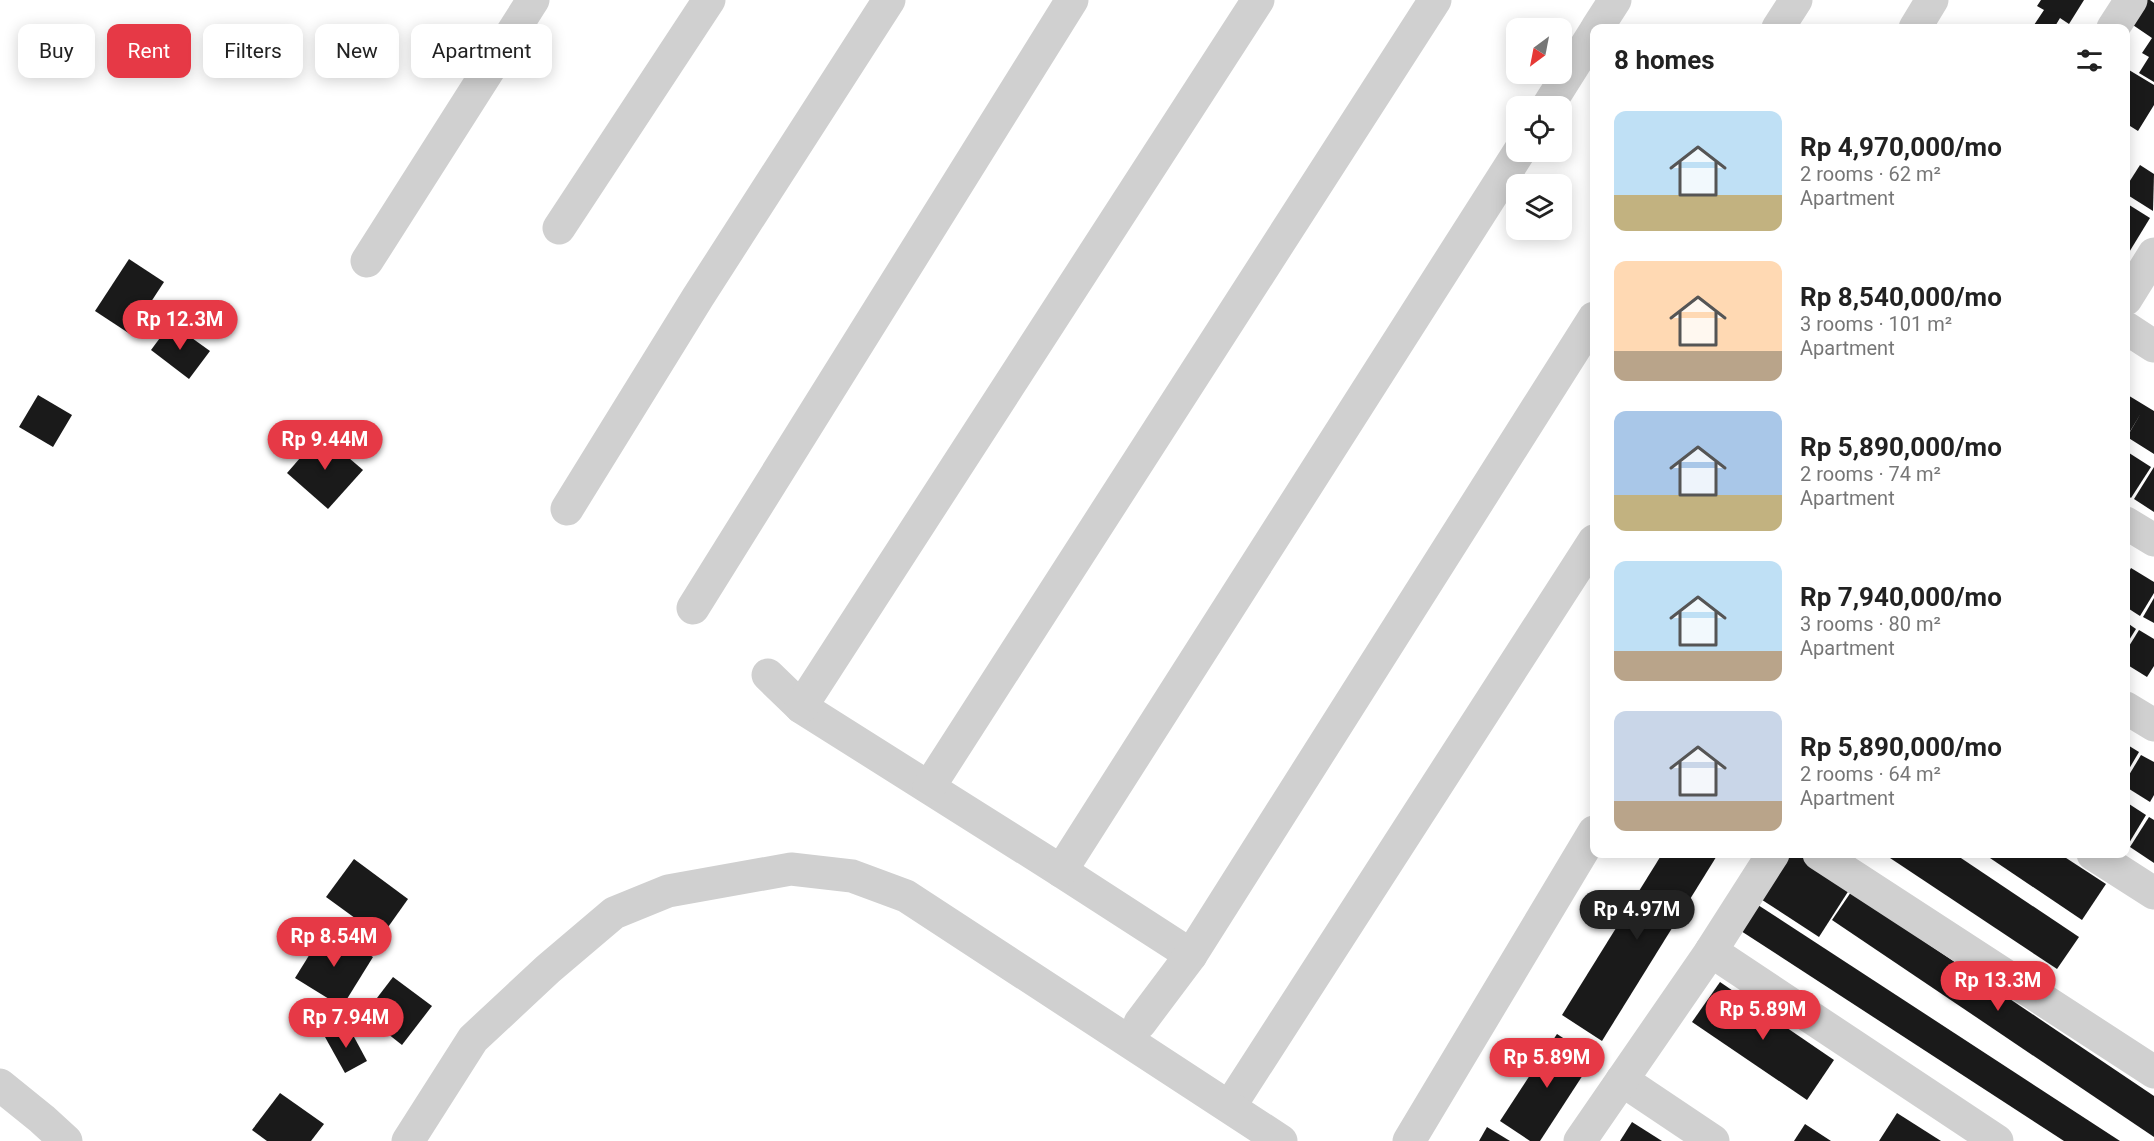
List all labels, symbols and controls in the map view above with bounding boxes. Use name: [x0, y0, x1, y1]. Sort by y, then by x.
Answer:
north arrow: [1506, 18, 1572, 84]
map controls: [1506, 18, 1572, 240]
chip: Buy: [18, 24, 95, 78]
chip: Rent: [107, 24, 191, 78]
chip: Filters: [203, 24, 303, 78]
chip: New: [315, 24, 399, 78]
chip: Apartment: [411, 24, 552, 78]
icon: filters: [2073, 44, 2106, 77]
text: 8 homes: [1614, 45, 1715, 75]
button: locate: [1506, 96, 1572, 162]
text: Rp 4,970,000/mo: [1800, 132, 2002, 162]
icon: home: [1662, 135, 1734, 207]
text: 2 rooms · 62 m²: [1800, 162, 1941, 186]
button: layers: [1506, 174, 1572, 240]
text: Apartment: [1800, 186, 1895, 210]
text: Rp 8,540,000/mo: [1800, 282, 2002, 312]
icon: home: [1662, 285, 1734, 357]
pin: Rp 12.3M: [118, 300, 242, 351]
text: Rp 12.3M: [137, 307, 223, 331]
text: 3 rooms · 101 m²: [1800, 312, 1952, 336]
text: Apartment: [1800, 336, 1895, 360]
pin: Rp 9.44M: [263, 420, 387, 471]
text: Rp 9.44M: [282, 427, 368, 451]
text: Rp 5,890,000/mo: [1800, 432, 2002, 462]
icon: home: [1662, 435, 1734, 507]
text: 2 rooms · 74 m²: [1800, 462, 1941, 486]
text: Apartment: [1800, 486, 1895, 510]
text: Rp 7,940,000/mo: [1800, 582, 2002, 612]
icon: home: [1662, 585, 1734, 657]
text: 3 rooms · 80 m²: [1800, 612, 1941, 636]
text: Apartment: [1800, 636, 1895, 660]
text: Rp 5,890,000/mo: [1800, 732, 2002, 762]
icon: home: [1662, 735, 1734, 807]
text: 2 rooms · 64 m²: [1800, 762, 1941, 786]
text: Apartment: [1800, 786, 1895, 810]
pin: Rp 4.97M: [1575, 890, 1699, 941]
text: Rp 4.97M: [1594, 897, 1680, 921]
pin: Rp 8.54M: [272, 917, 396, 968]
text: Rp 8.54M: [291, 924, 377, 948]
pin: Rp 13.3M: [1936, 961, 2060, 1012]
text: Rp 13.3M: [1955, 968, 2041, 992]
pin: Rp 5.89M: [1701, 990, 1825, 1041]
text: Rp 5.89M: [1720, 997, 1806, 1021]
pin: Rp 7.94M: [284, 998, 408, 1049]
text: Rp 7.94M: [303, 1005, 389, 1029]
pin: Rp 5.89M: [1485, 1038, 1609, 1089]
text: Rp 5.89M: [1504, 1045, 1590, 1069]

